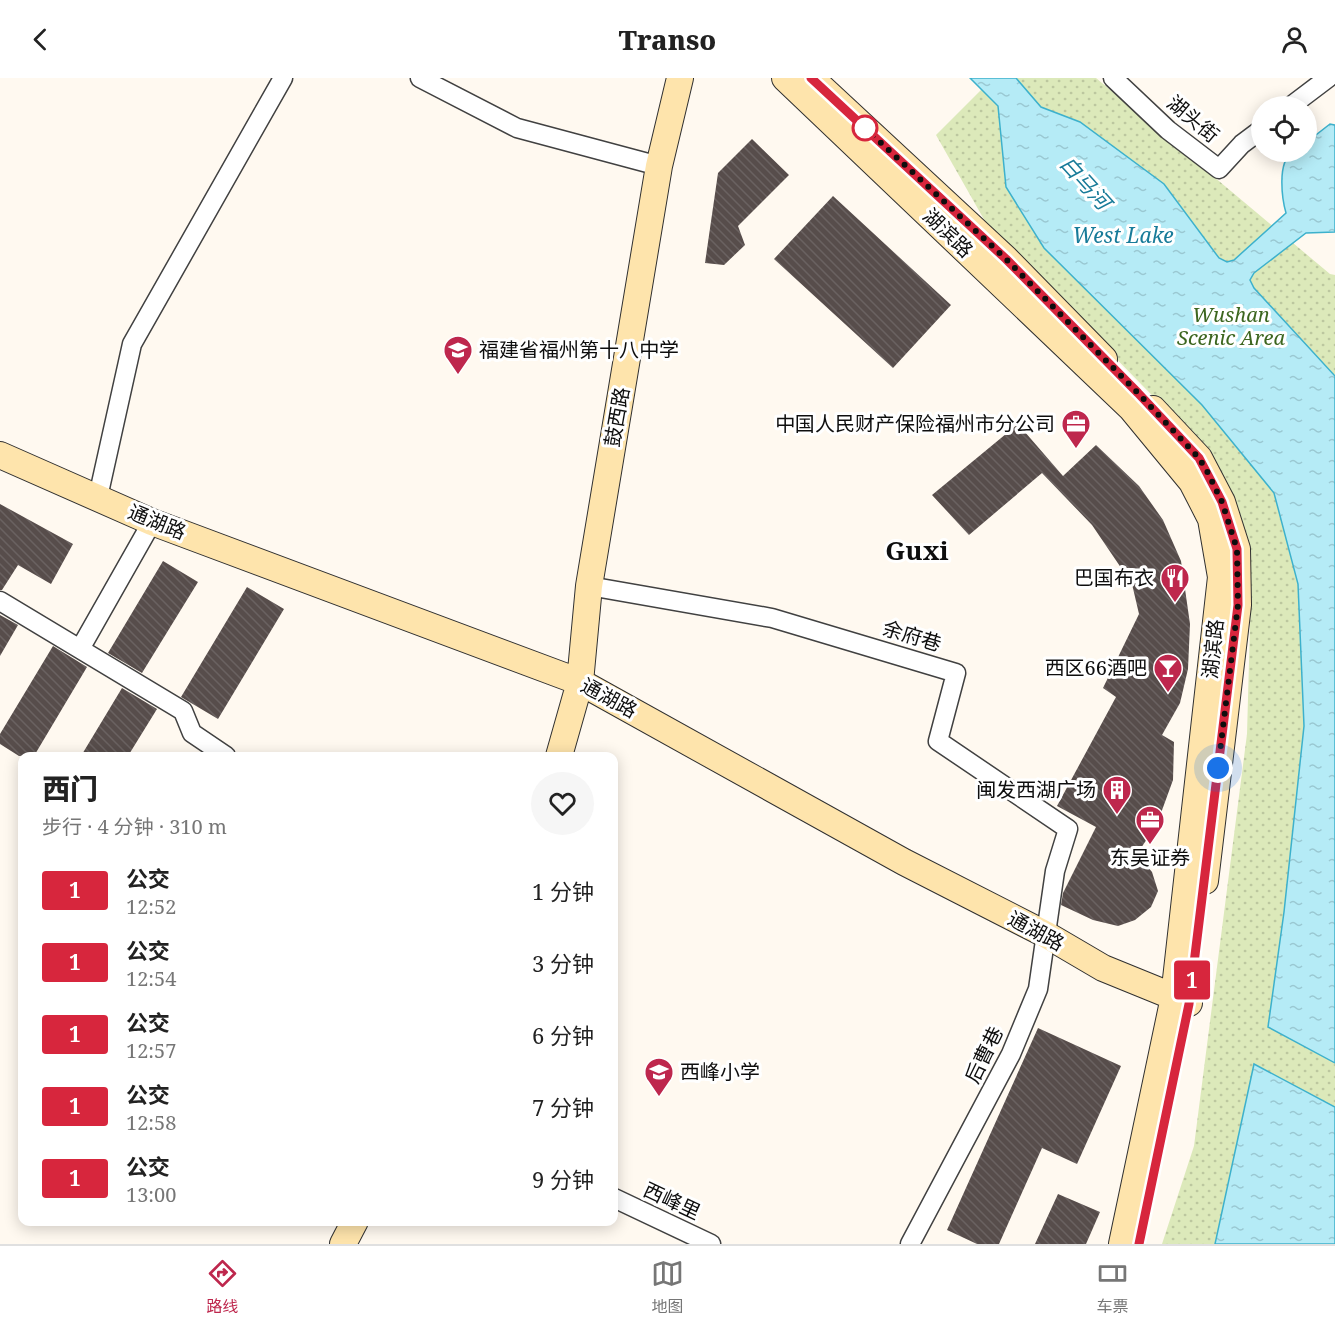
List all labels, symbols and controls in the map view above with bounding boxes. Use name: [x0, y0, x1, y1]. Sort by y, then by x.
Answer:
text: Transo: [619, 21, 716, 58]
icon: back: [24, 23, 57, 56]
icon: person: [1278, 23, 1311, 56]
street label: 湖头街: [1162, 89, 1225, 148]
map controls: [1251, 96, 1317, 162]
button: locate: [1251, 96, 1317, 162]
unlabelled marker: [852, 115, 878, 141]
water label: 白马河: [1054, 150, 1120, 218]
street label: 湖滨路: [917, 202, 979, 263]
water label: West Lake: [1072, 221, 1174, 249]
park label: Wushan Scenic Area: [1177, 301, 1285, 351]
school or university icon: 福建省福州第十八中学: [442, 334, 474, 376]
place label: 福建省福州第十八中学: [479, 336, 679, 363]
street label: 鼓西路: [598, 385, 635, 449]
office icon: 中国人民财产保险福州市分公司: [1060, 408, 1092, 450]
place label: 中国人民财产保险福州市分公司: [775, 410, 1055, 437]
street label: 通湖路: [124, 498, 190, 545]
district label: Guxi: [885, 532, 949, 568]
restaurant icon: 巴国布衣: [1159, 562, 1191, 604]
place label: 巴国布衣: [1074, 564, 1154, 591]
street label: 余府巷: [880, 614, 945, 657]
street label: 湖滨路: [1196, 618, 1229, 680]
bar icon: 西区66酒吧: [1152, 652, 1184, 694]
place label: 西区66酒吧: [1045, 654, 1147, 681]
street label: 通湖路: [576, 672, 642, 724]
your location: [1203, 753, 1233, 783]
text: 西门: [42, 769, 98, 807]
button: heart: [531, 772, 594, 835]
building icon: 闽发西湖广场: [1101, 774, 1133, 816]
place label: 闽发西湖广场: [976, 776, 1096, 803]
office icon: 东吴证券: [1134, 804, 1166, 846]
text: 步行 · 4 分钟 · 310 m: [42, 813, 227, 840]
place label: 东吴证券: [1110, 844, 1190, 871]
text: 公交: [126, 863, 170, 893]
text: 1: [69, 876, 81, 904]
text: 1 分钟: [532, 876, 594, 906]
text: 12:52: [126, 893, 176, 920]
street label: 通湖路: [1003, 905, 1069, 957]
text: 公交: [126, 935, 170, 965]
text: 1: [69, 948, 81, 976]
text: 3 分钟: [532, 948, 594, 978]
line badge: 1: [1172, 960, 1212, 1000]
text: 12:54: [126, 965, 176, 992]
text: 1: [1186, 966, 1198, 994]
text: 公交: [126, 1007, 170, 1037]
text: 1: [69, 1020, 81, 1048]
text: 6 分钟: [532, 1020, 594, 1050]
street label: 后曹巷: [958, 1022, 1009, 1088]
text: 12:57: [126, 1037, 176, 1064]
school or university icon: 西峰小学: [643, 1056, 675, 1098]
place label: 西峰小学: [680, 1058, 760, 1085]
text: 公交: [126, 1079, 170, 1109]
text: 1: [69, 1092, 81, 1120]
text: 7 分钟: [532, 1092, 594, 1122]
text: 12:58: [126, 1109, 176, 1136]
text: 公交: [126, 1151, 170, 1181]
text: 1: [69, 1164, 81, 1192]
text: 9 分钟: [532, 1164, 594, 1194]
street label: 西峰里: [639, 1176, 705, 1225]
text: 13:00: [126, 1181, 176, 1208]
tab: 路线: [206, 1257, 239, 1317]
tab: 地图: [651, 1257, 684, 1317]
tab: 车票: [1096, 1257, 1129, 1317]

